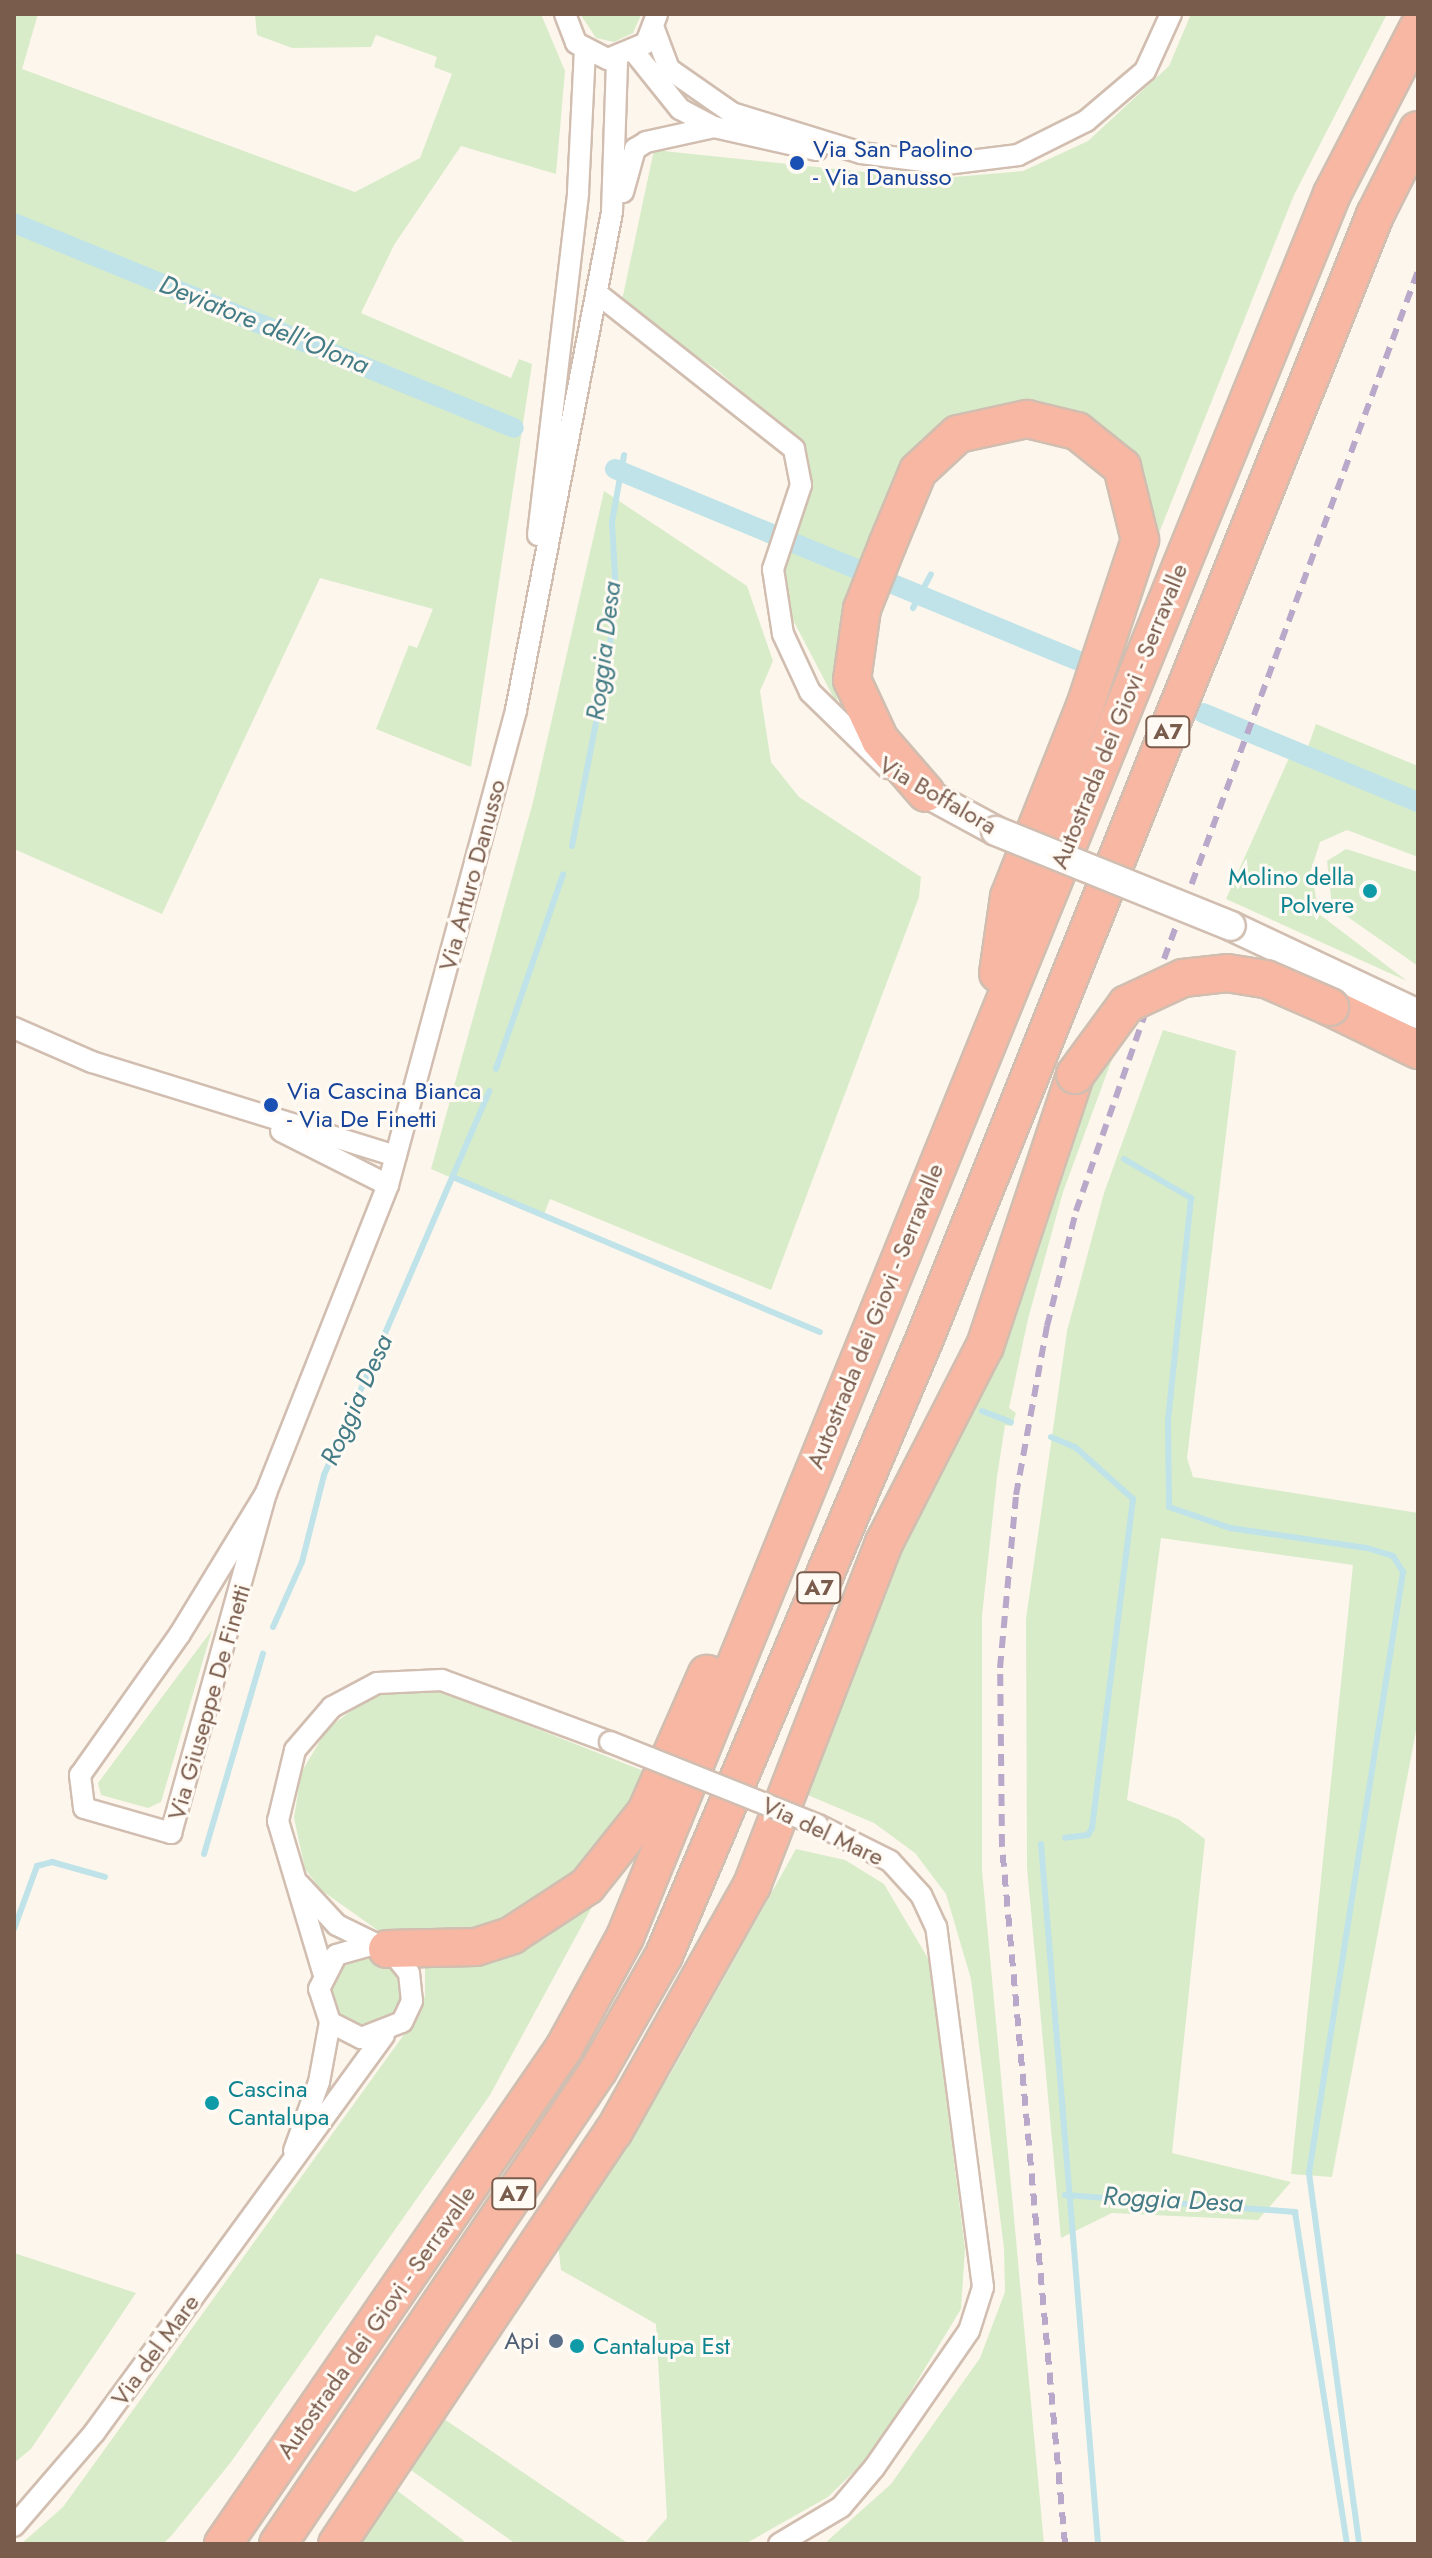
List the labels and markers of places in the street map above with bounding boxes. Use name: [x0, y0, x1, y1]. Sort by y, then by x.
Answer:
place label: Via San Paolino - Via Danusso: [813, 135, 973, 191]
marker: Via San Paolino - Via Danusso: [788, 154, 806, 172]
place label: Molino della Polvere: [1228, 863, 1354, 919]
marker: Molino della Polvere: [1361, 882, 1379, 900]
place label: Via Cascina Bianca - Via De Finetti: [287, 1077, 481, 1133]
marker: Via Cascina Bianca - Via De Finetti: [262, 1096, 280, 1114]
place label: Cascina Cantalupa: [228, 2075, 329, 2131]
marker: Cascina Cantalupa: [203, 2094, 221, 2112]
place label: Api: [504, 2327, 540, 2355]
marker: Api: [547, 2332, 565, 2350]
place label: Cantalupa Est: [593, 2332, 730, 2360]
marker: Cantalupa Est: [568, 2337, 586, 2355]

